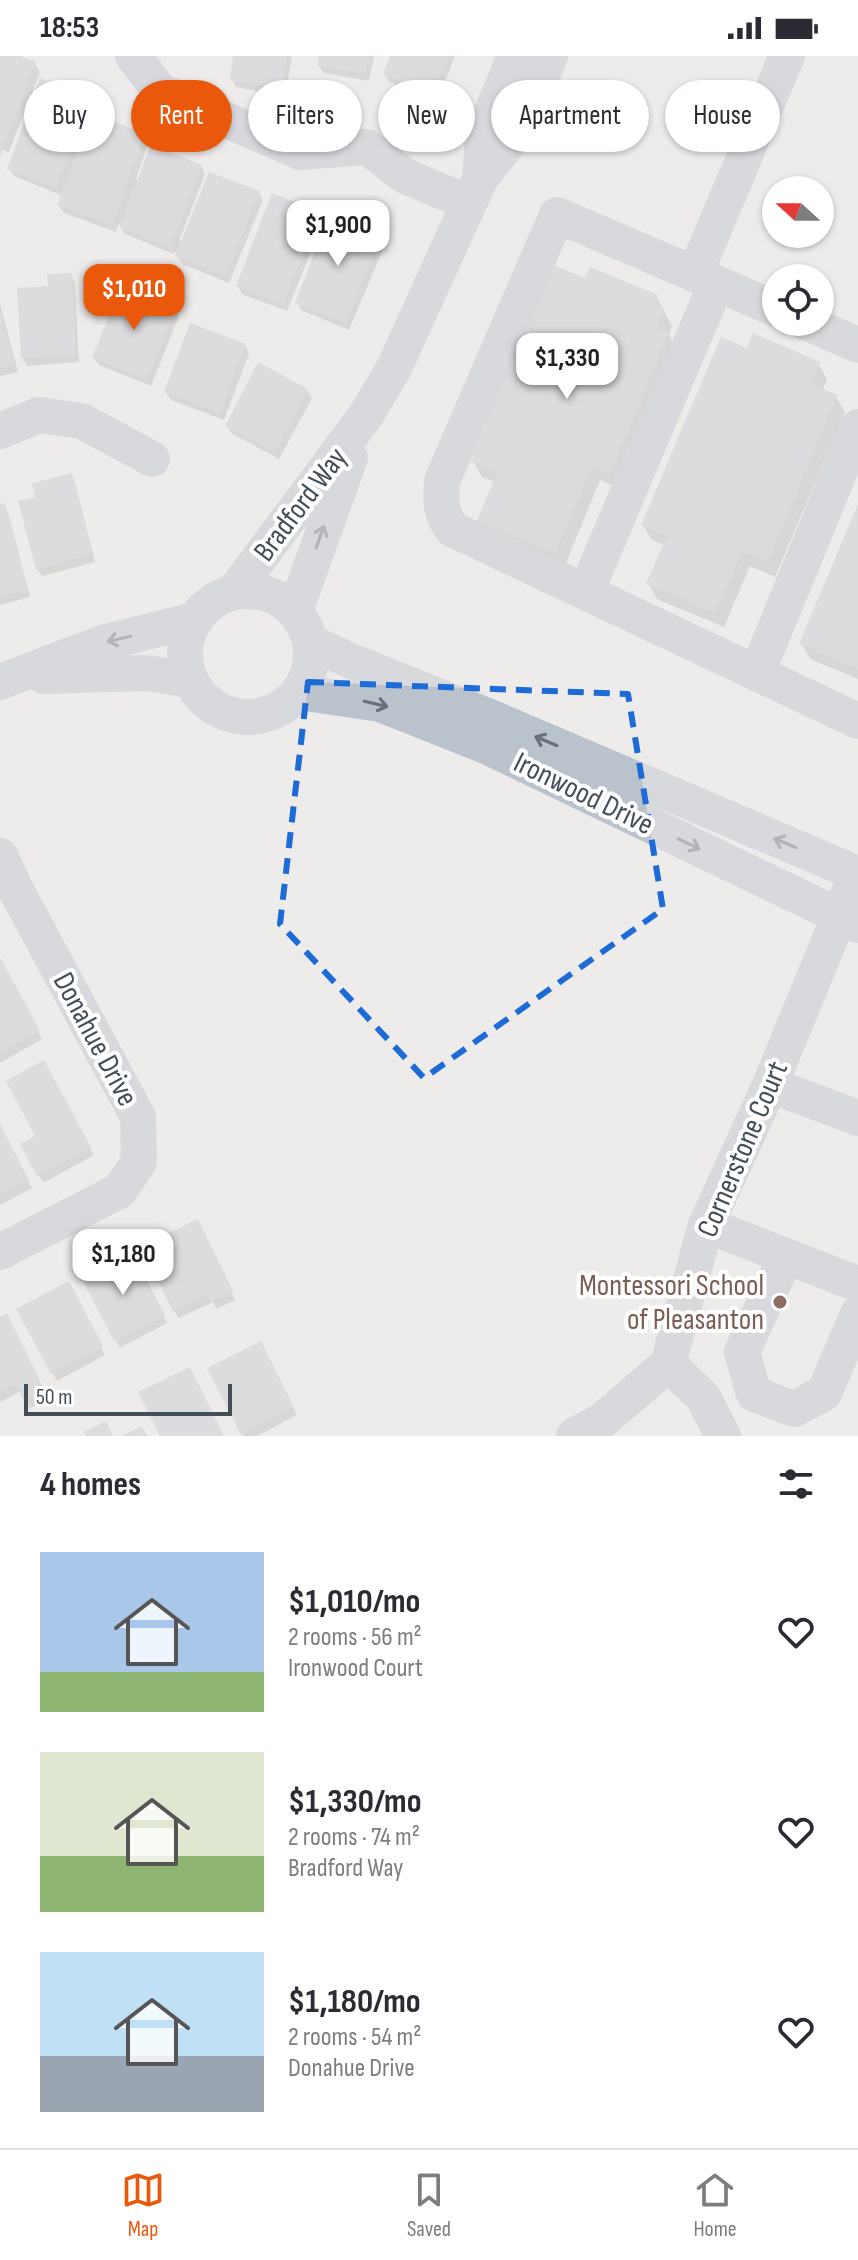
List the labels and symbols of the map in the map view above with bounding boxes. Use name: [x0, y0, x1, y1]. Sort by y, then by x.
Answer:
north arrow: [762, 176, 834, 248]
pin: $1,900: [273, 200, 403, 268]
pin: $1,010: [69, 264, 199, 332]
pin: $1,330: [502, 333, 632, 401]
street label: Bradford Way: [246, 440, 355, 569]
one-way arrow: [314, 525, 329, 550]
one-way arrow: [107, 633, 133, 648]
one-way arrow: [362, 698, 388, 713]
one-way arrow: [534, 732, 559, 747]
street label: Ironwood Drive: [508, 745, 659, 843]
one-way arrow: [773, 834, 798, 849]
one-way arrow: [677, 837, 701, 853]
street label: Donahue Drive: [45, 966, 145, 1112]
street label: Cornerstone Court: [690, 1056, 796, 1243]
pin: $1,180: [58, 1229, 188, 1297]
place label: Montessori School of Pleasanton: [579, 1268, 764, 1338]
marker: Montessori School of Pleasanton: [771, 1293, 789, 1311]
scale bar: [24, 1380, 232, 1416]

